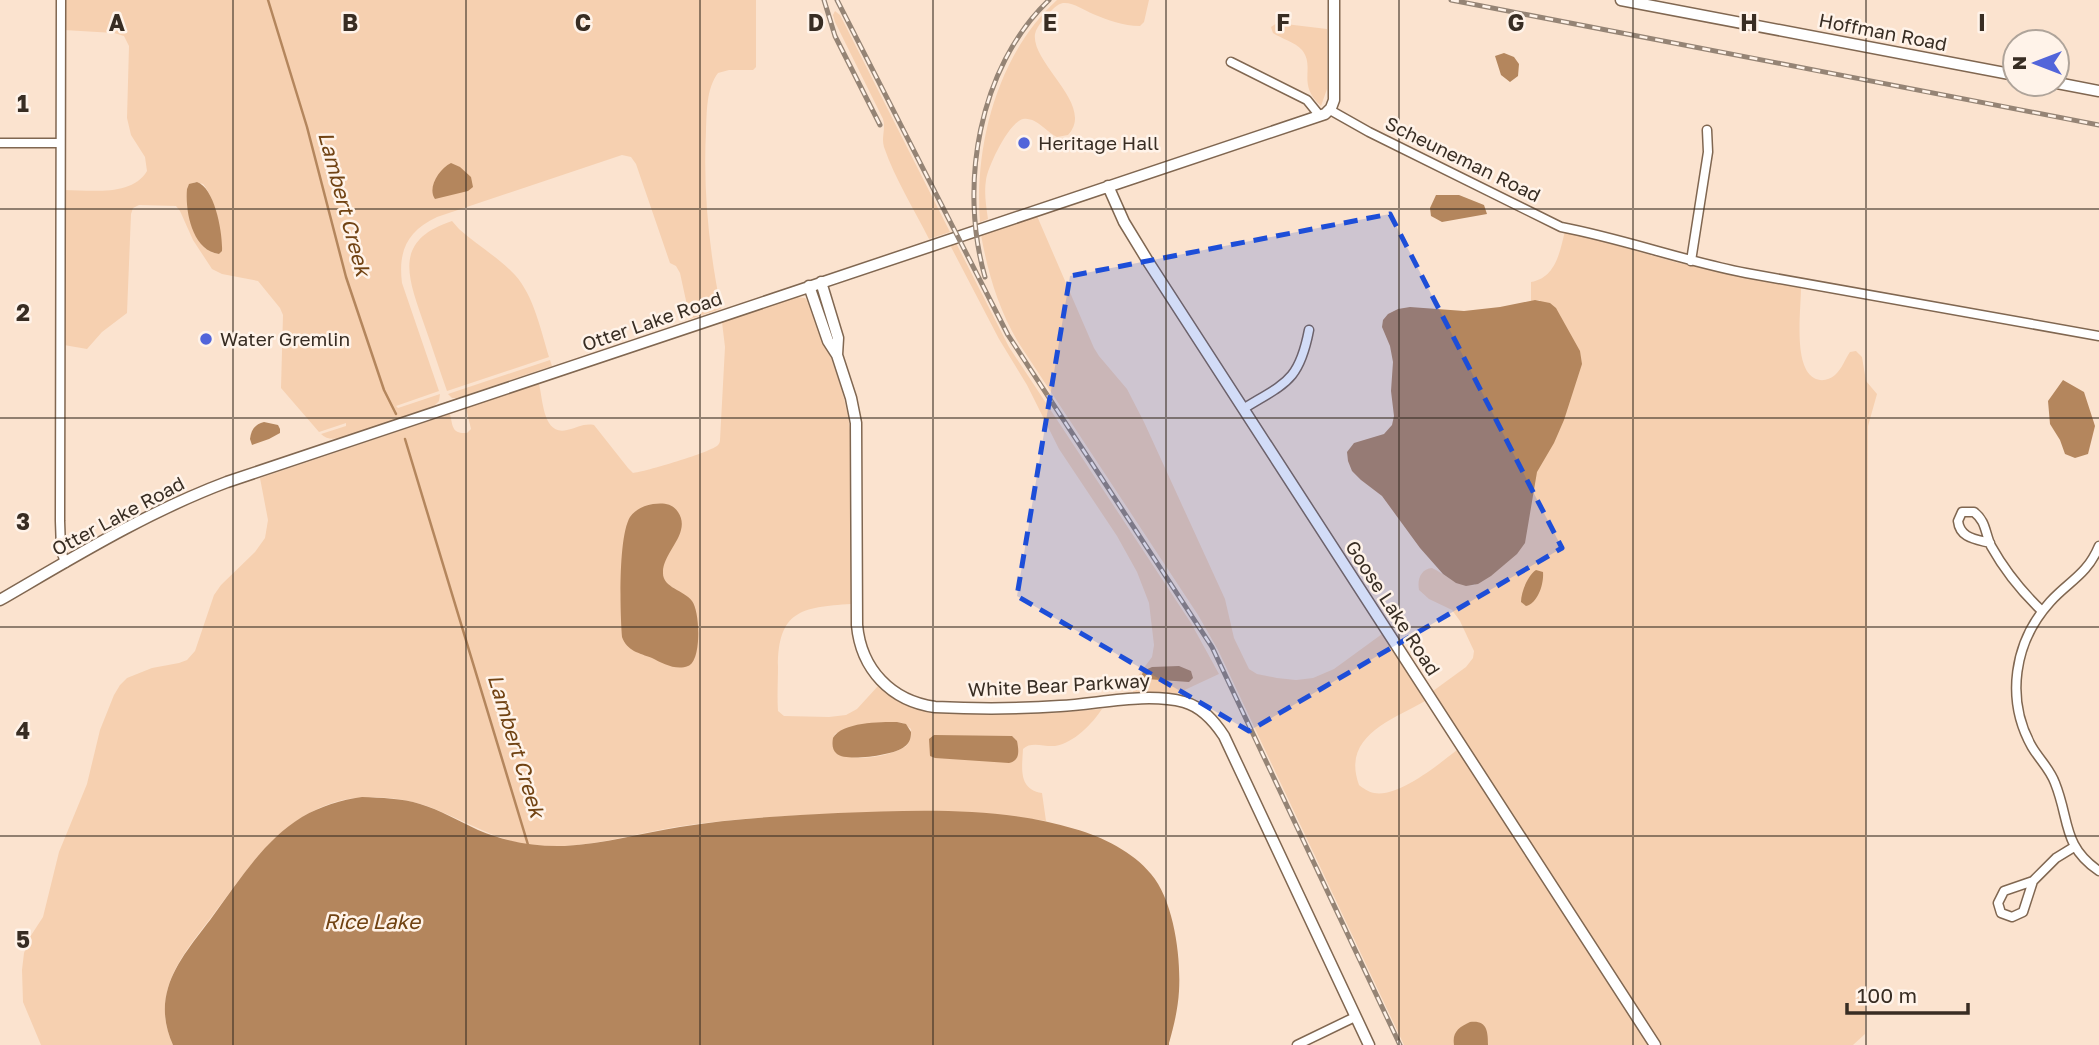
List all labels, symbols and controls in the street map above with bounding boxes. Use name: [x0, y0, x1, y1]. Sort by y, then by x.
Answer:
text: A: [109, 8, 126, 36]
text: B: [342, 8, 358, 36]
text: C: [575, 8, 591, 36]
text: D: [808, 8, 824, 36]
text: E: [1043, 8, 1057, 36]
text: F: [1276, 8, 1290, 36]
text: G: [1508, 8, 1524, 36]
text: H: [1740, 8, 1758, 36]
street label: Hoffman Road: [1817, 8, 1949, 55]
text: I: [1978, 8, 1986, 36]
north arrow: [2001, 28, 2071, 98]
text: N: [2007, 56, 2030, 70]
text: 1: [17, 89, 29, 117]
street label: Scheuneman Road: [1382, 111, 1545, 206]
water label: Lambert Creek: [313, 129, 377, 281]
place label: Heritage Hall: [1038, 131, 1159, 154]
marker: Heritage Hall: [1016, 135, 1032, 151]
street label: Otter Lake Road: [579, 286, 725, 355]
text: 2: [16, 298, 30, 326]
place label: Water Gremlin: [220, 327, 350, 350]
marker: Water Gremlin: [198, 331, 214, 347]
street label: Otter Lake Road: [48, 471, 188, 560]
text: 3: [16, 507, 30, 535]
street label: Goose Lake Road: [1341, 536, 1446, 680]
street label: White Bear Parkway: [967, 668, 1151, 701]
water label: Lambert Creek: [483, 671, 552, 823]
text: 4: [16, 716, 30, 744]
water label: Rice Lake: [324, 908, 422, 934]
text: 5: [16, 925, 30, 953]
scale bar: [1847, 972, 1968, 1016]
text: 100 m: [1857, 982, 1917, 1008]

